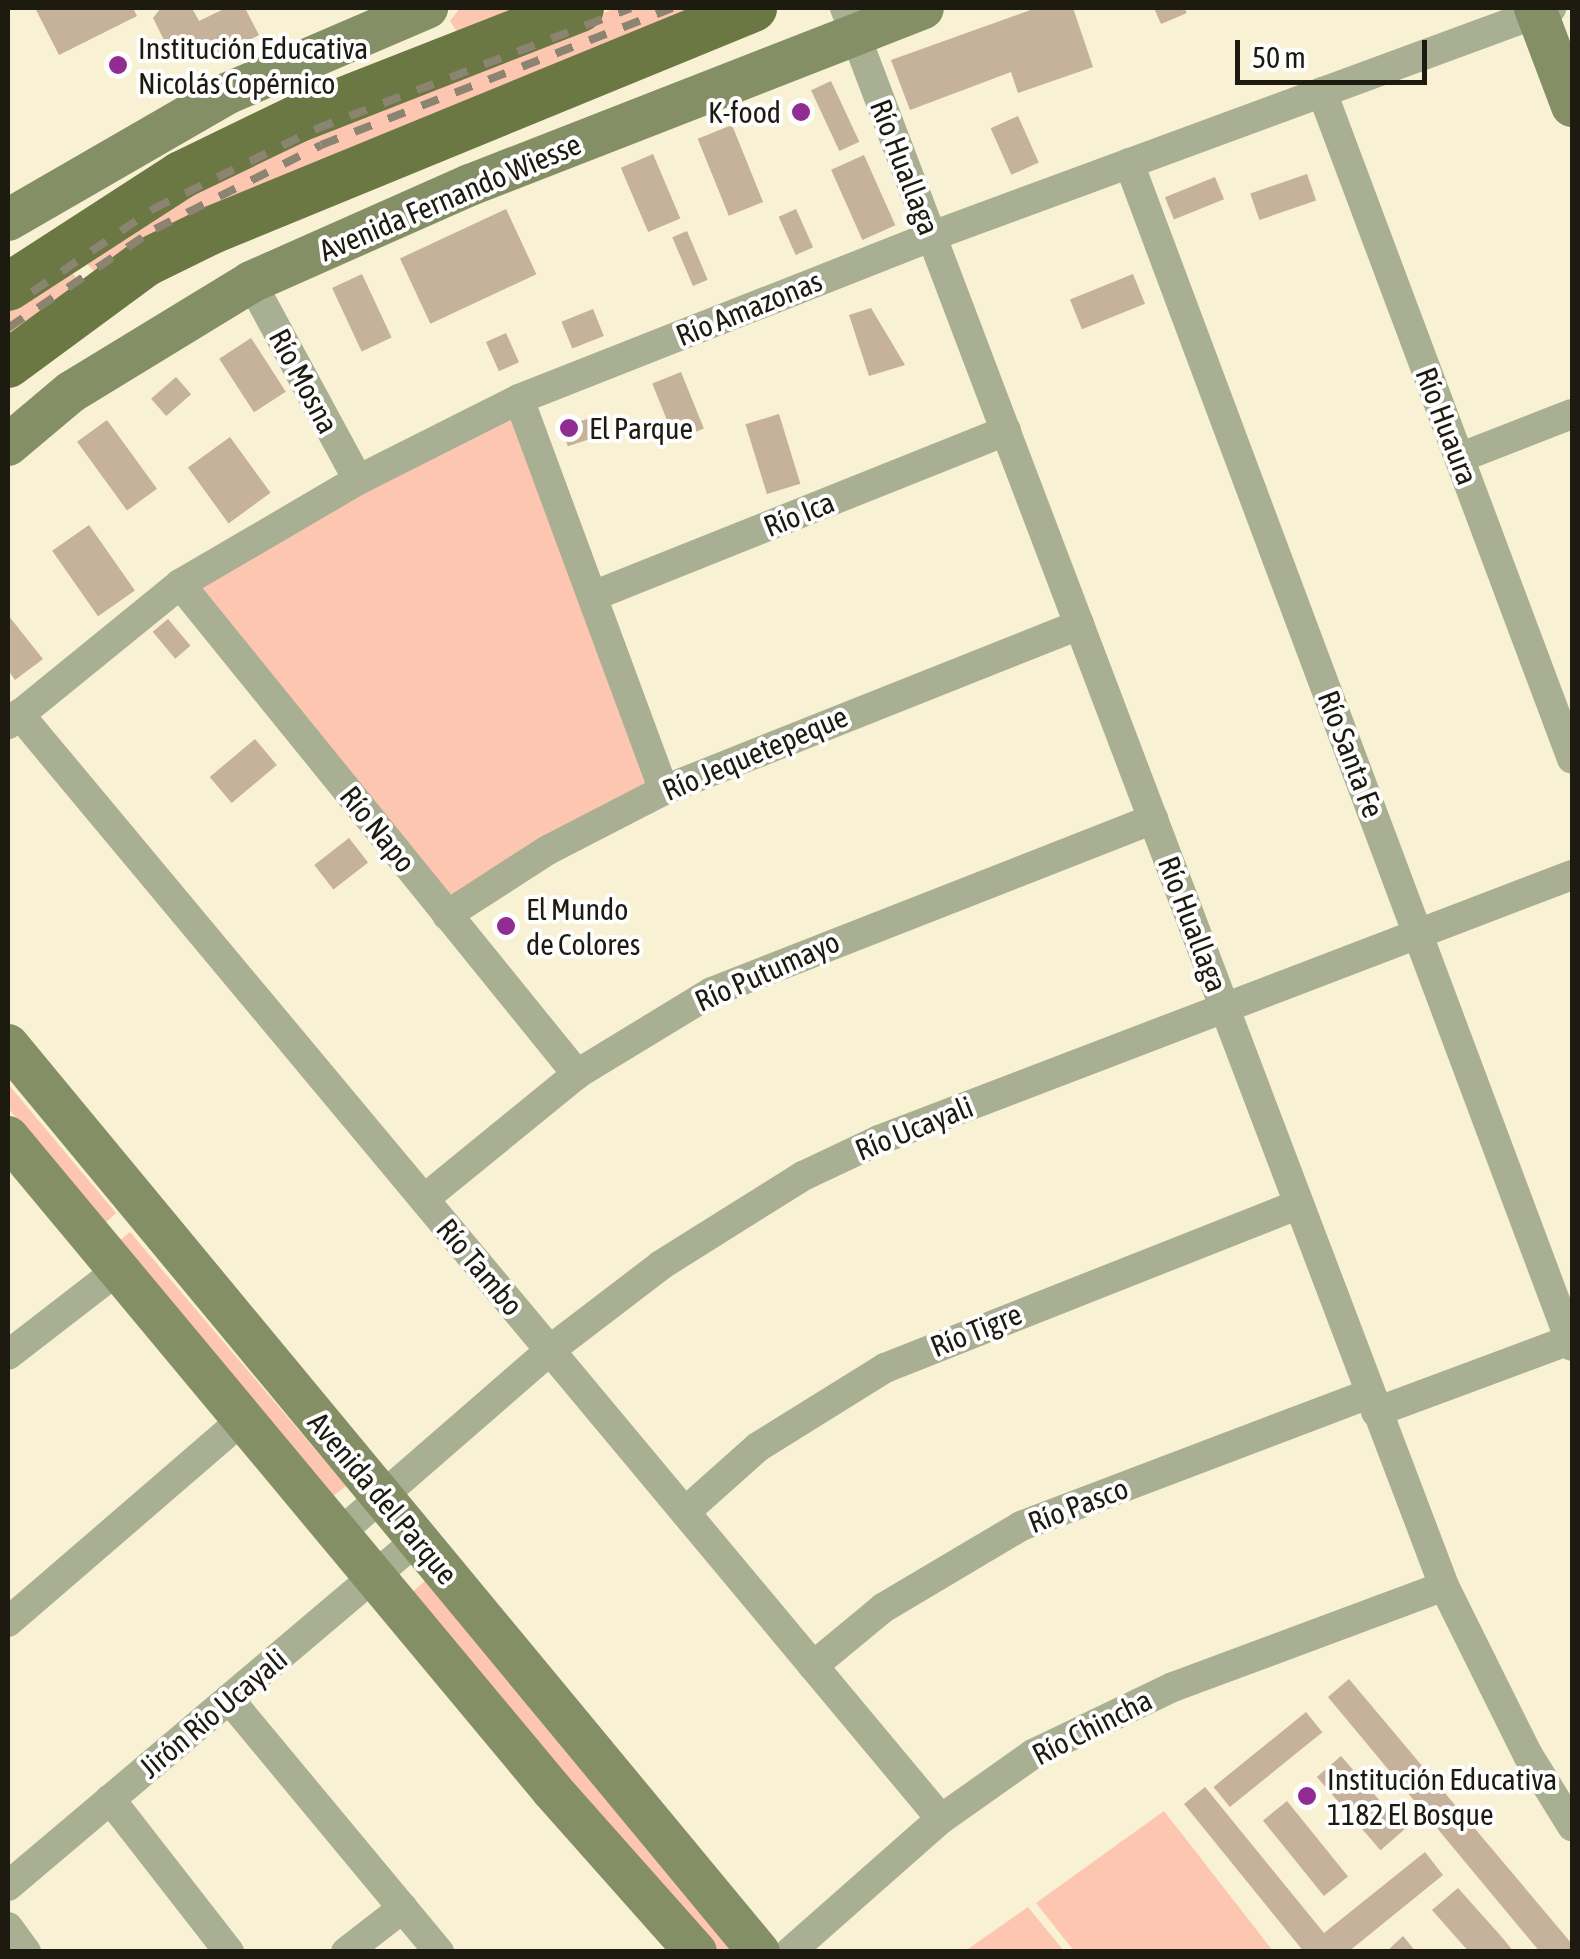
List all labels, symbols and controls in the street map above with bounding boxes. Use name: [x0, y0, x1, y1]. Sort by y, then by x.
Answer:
scale bar: [1240, 20, 1432, 82]
place label: Institución Educativa Nicolás Copérnico: [138, 30, 368, 100]
text: 50 m: [1252, 40, 1306, 74]
marker: Institución Educativa Nicolás Copérnico: [107, 54, 129, 76]
place label: K-food: [708, 94, 781, 130]
street label: Río Huallaga: [863, 94, 947, 240]
marker: K-food: [790, 101, 812, 123]
street label: Avenida Fernando Wiesse: [314, 126, 586, 268]
street label: Río Amazonas: [671, 262, 827, 354]
street label: Río Mosna: [261, 322, 347, 440]
street label: Río Huaura: [1408, 362, 1486, 490]
place label: El Parque: [589, 410, 693, 446]
marker: El Parque: [558, 417, 580, 439]
street label: Río Ica: [759, 484, 839, 544]
street label: Río Santa Fe: [1310, 685, 1392, 823]
street label: Río Jequetepeque: [657, 698, 853, 808]
street label: Río Napo: [333, 779, 423, 879]
street label: Río Huallaga: [1151, 851, 1235, 997]
place label: El Mundo de Colores: [526, 891, 640, 962]
marker: El Mundo de Colores: [495, 915, 517, 937]
street label: Río Putumayo: [689, 923, 845, 1019]
street label: Río Ucayali: [850, 1088, 978, 1168]
street label: Río Tambo: [429, 1211, 531, 1323]
street label: Río Tigre: [925, 1296, 1027, 1364]
street label: Avenida del Parque: [301, 1405, 465, 1591]
street label: Río Pasco: [1023, 1470, 1133, 1540]
street label: Jirón Río Ucayali: [132, 1641, 294, 1785]
street label: Río Chincha: [1026, 1682, 1158, 1772]
place label: Institución Educativa 1182 El Bosque: [1327, 1761, 1557, 1832]
marker: Institución Educativa 1182 El Bosque: [1296, 1785, 1318, 1807]

